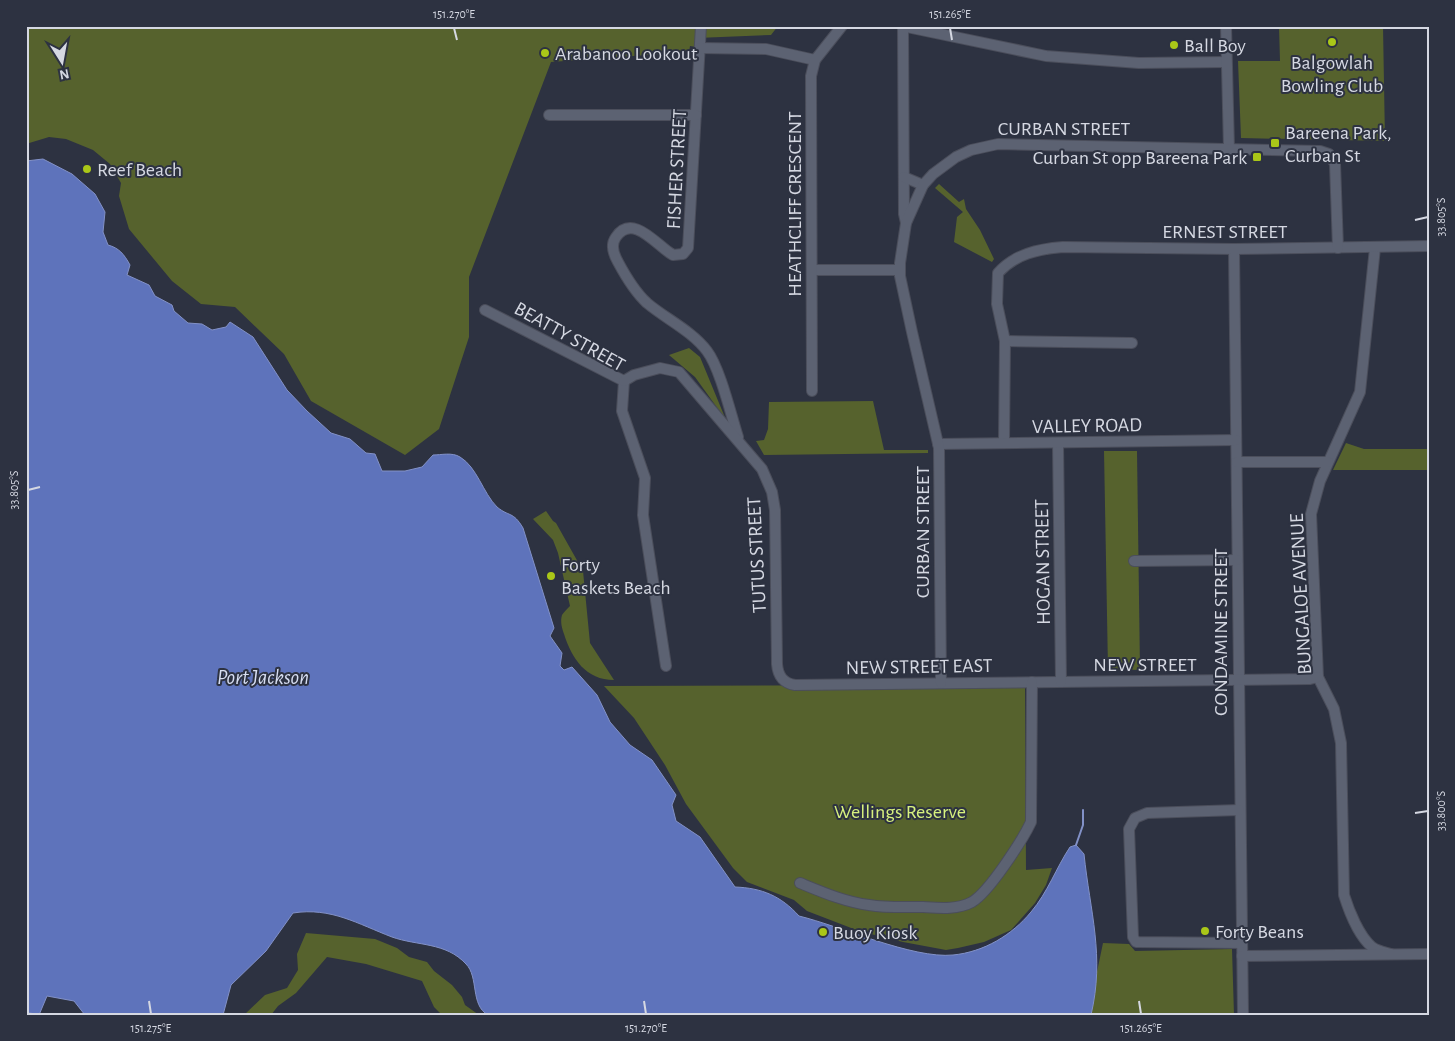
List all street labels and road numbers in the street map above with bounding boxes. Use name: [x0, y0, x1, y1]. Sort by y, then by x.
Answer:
street label: FISHER STREET: [664, 108, 690, 230]
street label: HEATHCLIFF CRESCENT: [785, 111, 805, 297]
street label: CURBAN STREET: [998, 119, 1130, 139]
street label: ERNEST STREET: [1162, 222, 1288, 242]
street label: BEATTY STREET: [511, 298, 628, 376]
street label: VALLEY ROAD: [1032, 415, 1142, 437]
street label: CURBAN STREET: [913, 466, 933, 598]
street label: TUTUS STREET: [744, 496, 770, 614]
street label: HOGAN STREET: [1032, 499, 1054, 625]
street label: BUNGALOE AVENUE: [1287, 513, 1315, 675]
street label: CONDAMINE STREET: [1211, 548, 1231, 716]
street label: NEW STREET: [1093, 655, 1197, 675]
street label: NEW STREET EAST: [845, 656, 993, 678]

